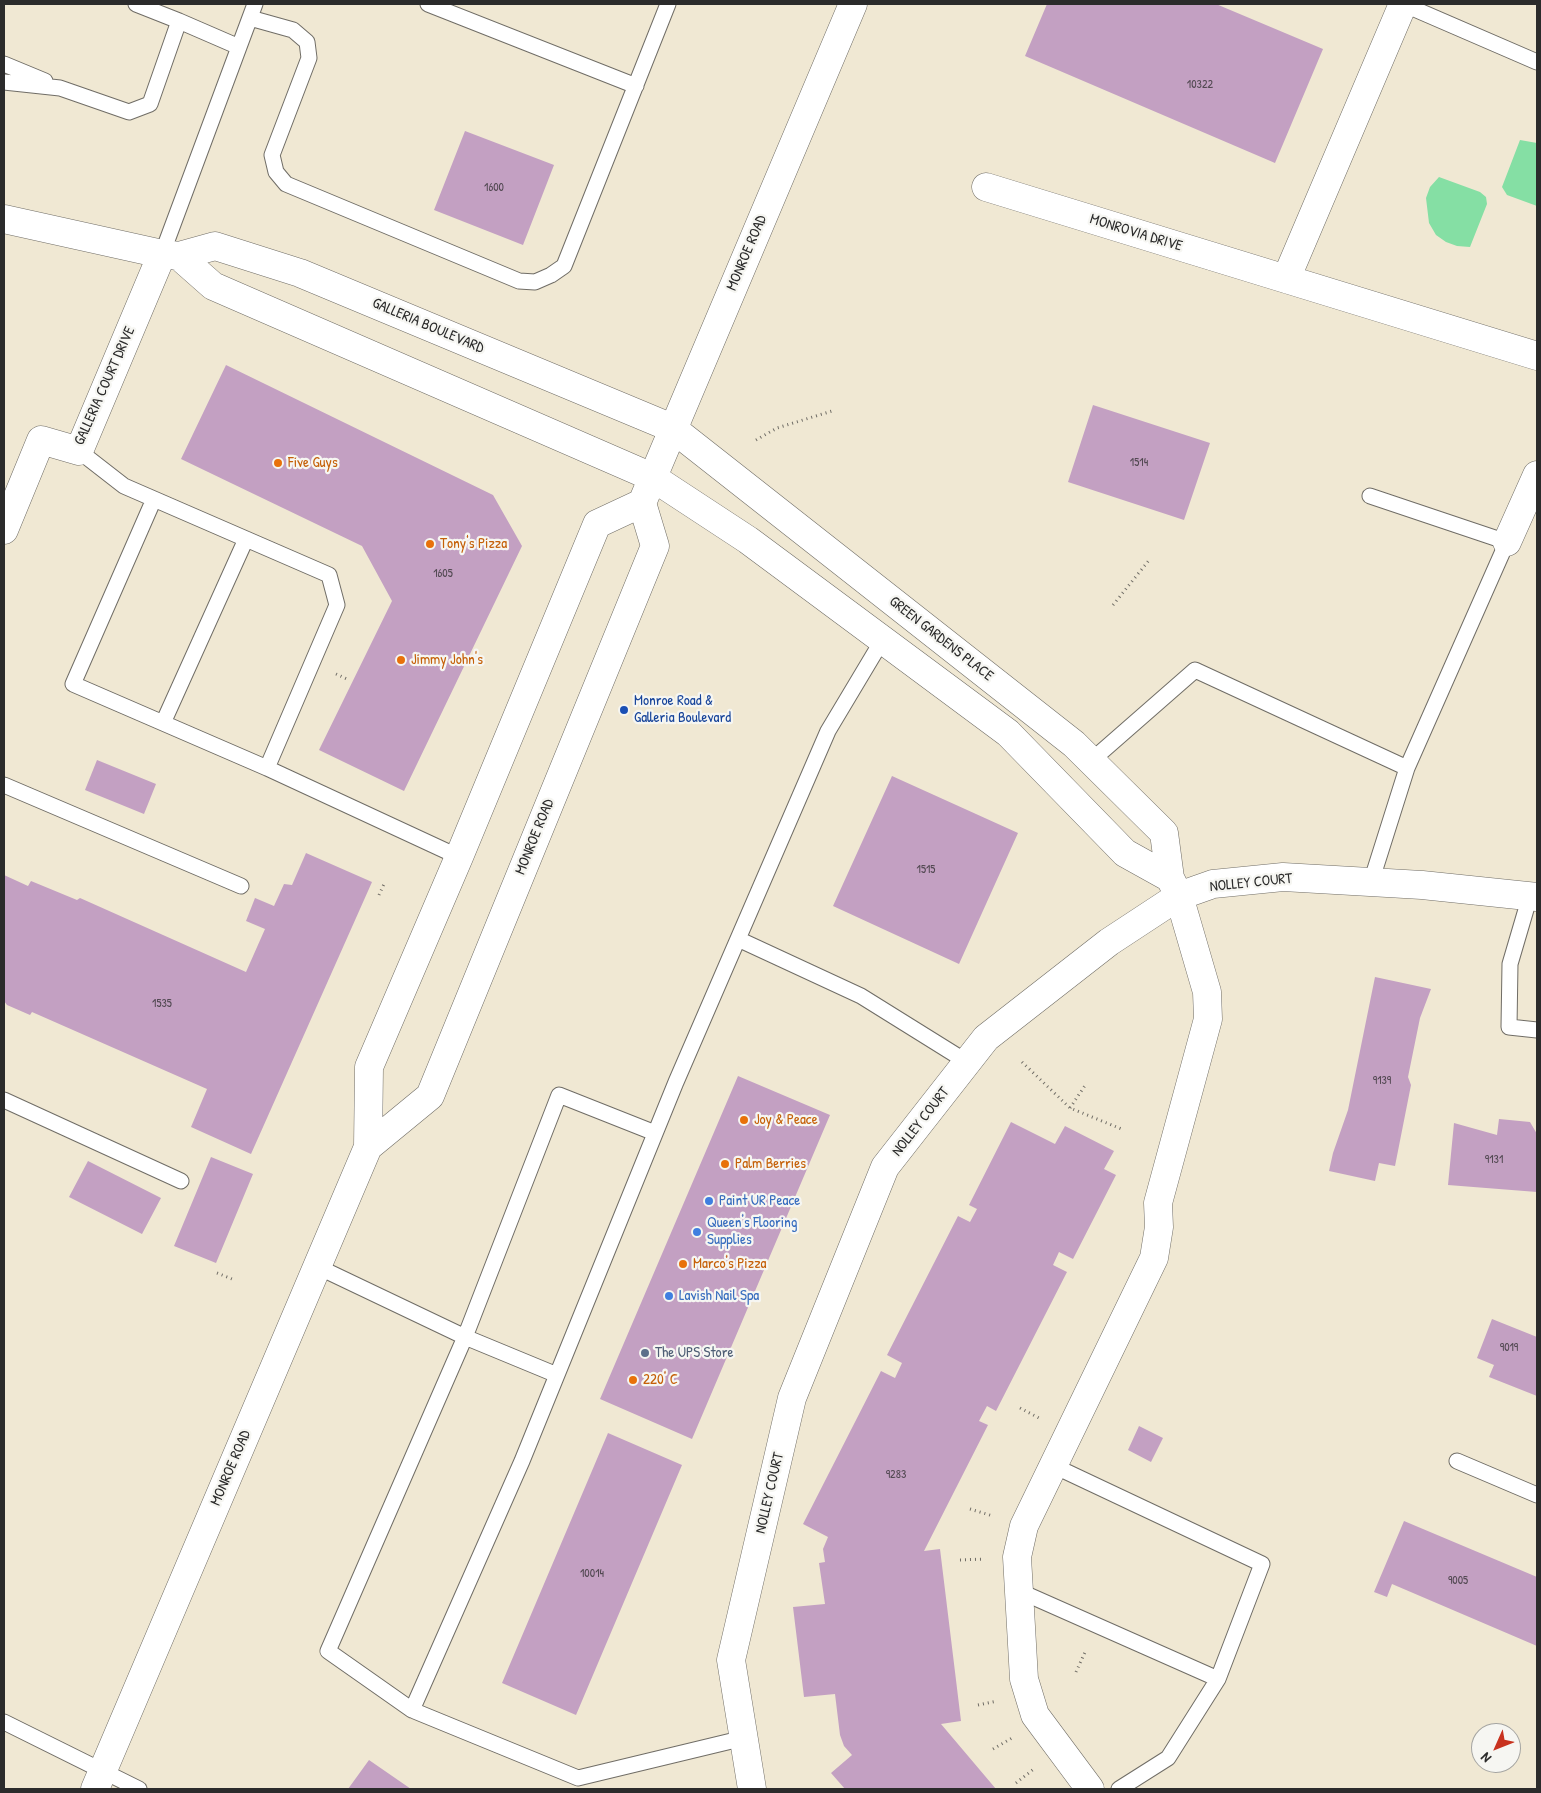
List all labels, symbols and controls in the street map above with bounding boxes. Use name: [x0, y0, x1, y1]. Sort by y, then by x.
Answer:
house number: 10322: [1187, 78, 1213, 92]
house number: 1600: [484, 181, 504, 195]
street label: MONROVIA DRIVE: [1088, 210, 1184, 256]
street label: MONROE ROAD: [723, 213, 771, 293]
street label: GALLERIA BOULEVARD: [369, 294, 487, 358]
street label: GALLERIA COURT DRIVE: [71, 324, 139, 448]
place label: Five Guys: [288, 454, 338, 472]
house number: 1514: [1130, 456, 1148, 470]
marker: Five Guys: [272, 457, 284, 469]
place label: Tony's Pizza: [440, 535, 507, 553]
marker: Tony's Pizza: [424, 538, 436, 550]
house number: 1605: [433, 567, 453, 581]
street label: GREEN GARDENS PLACE: [885, 593, 997, 685]
place label: Jimmy John's: [411, 651, 483, 669]
marker: Jimmy John's: [395, 654, 407, 666]
place label: Monroe Road & Galleria Boulevard: [634, 692, 731, 727]
marker: Monroe Road & Galleria Boulevard: [618, 704, 630, 716]
street label: MONROE ROAD: [512, 797, 558, 877]
house number: 1515: [917, 863, 935, 877]
street label: NOLLEY COURT: [1209, 870, 1293, 896]
house number: 1535: [152, 997, 172, 1011]
house number: 9139: [1373, 1074, 1391, 1088]
street label: NOLLEY COURT: [888, 1084, 954, 1160]
place label: Joy & Peace: [754, 1111, 818, 1129]
marker: Joy & Peace: [738, 1114, 750, 1126]
house number: 9131: [1485, 1153, 1503, 1167]
place label: Palm Berries: [735, 1155, 806, 1173]
marker: Palm Berries: [719, 1158, 731, 1170]
place label: Paint UR Peace: [719, 1192, 800, 1210]
marker: Paint UR Peace: [703, 1195, 715, 1207]
place label: Queen's Flooring Supplies: [707, 1214, 798, 1249]
marker: Queen's Flooring Supplies: [691, 1226, 703, 1238]
place label: Marco's Pizza: [693, 1255, 766, 1273]
marker: Marco's Pizza: [677, 1258, 689, 1270]
place label: Lavish Nail Spa: [679, 1287, 759, 1305]
marker: Lavish Nail Spa: [663, 1290, 675, 1302]
house number: 9019: [1500, 1341, 1518, 1355]
place label: The UPS Store: [655, 1344, 733, 1362]
marker: The UPS Store: [639, 1347, 651, 1359]
place label: 220' C: [643, 1371, 678, 1389]
marker: 220' C: [627, 1374, 639, 1386]
street label: MONROE ROAD: [207, 1428, 255, 1508]
street label: NOLLEY COURT: [752, 1451, 788, 1535]
house number: 9283: [886, 1468, 906, 1482]
house number: 10014: [580, 1567, 604, 1581]
house number: 9005: [1448, 1574, 1468, 1588]
north arrow: [1471, 1723, 1521, 1773]
text: N: [1476, 1749, 1495, 1767]

